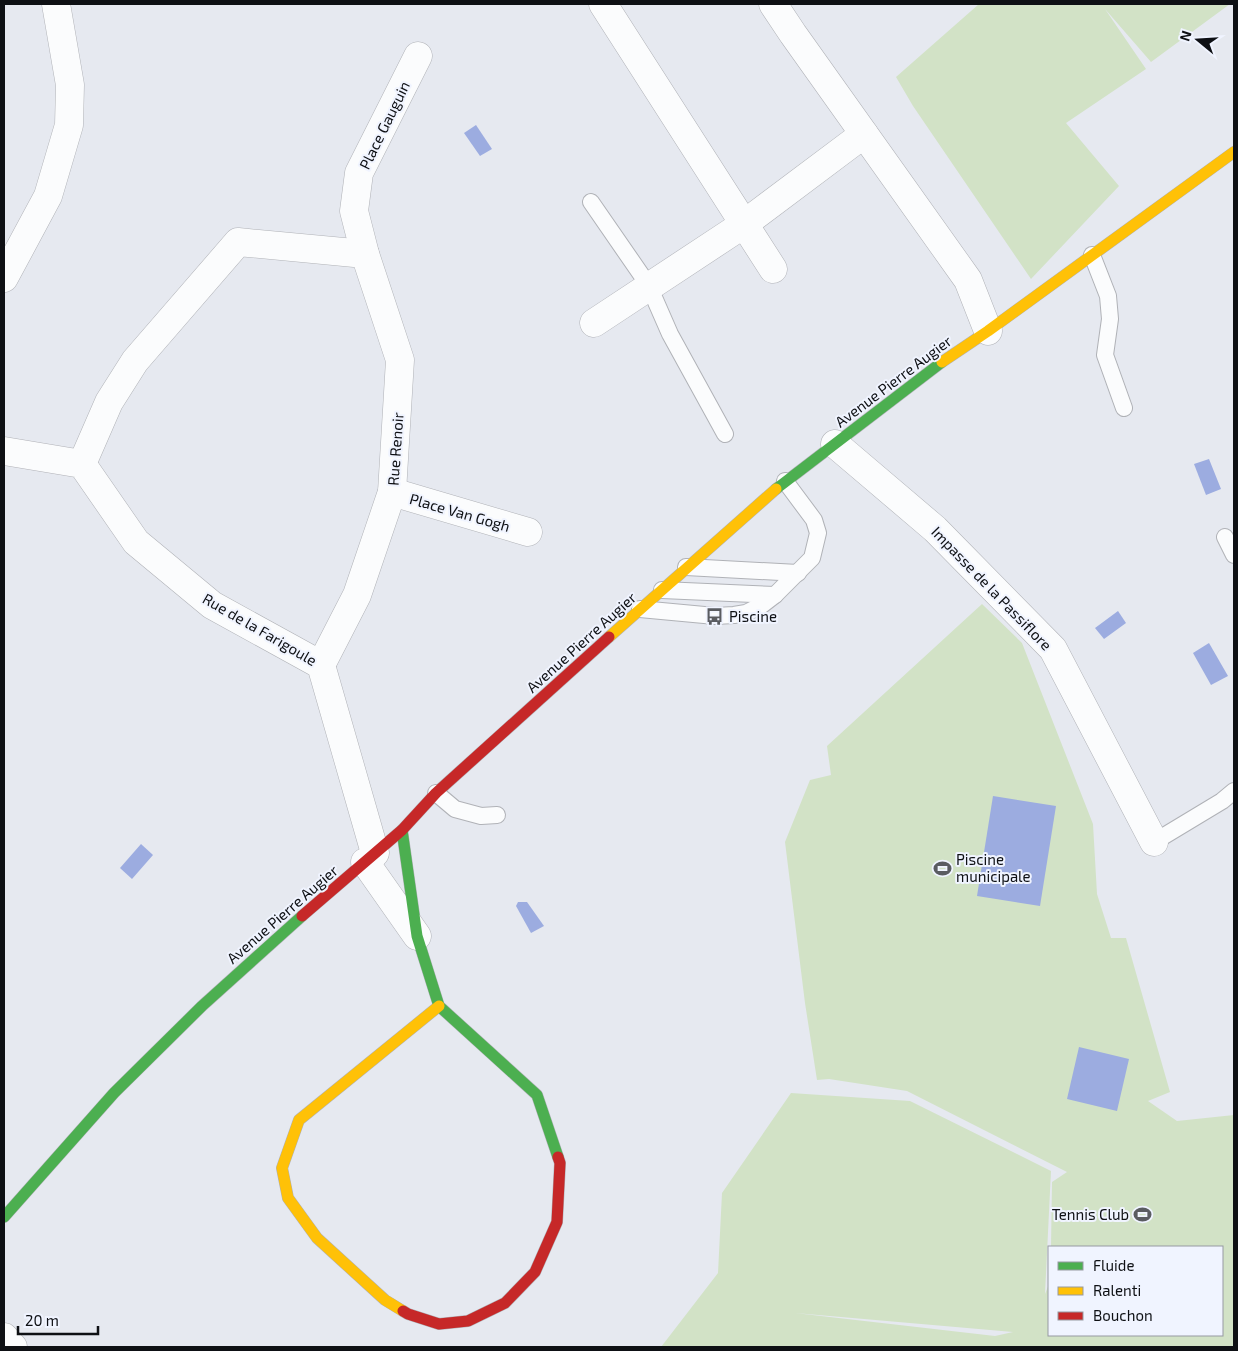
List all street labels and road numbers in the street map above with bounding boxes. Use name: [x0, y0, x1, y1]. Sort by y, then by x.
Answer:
street label: Place Gauguin: [355, 78, 413, 172]
street label: Avenue Pierre Augier: [831, 331, 955, 431]
street label: Rue Renoir: [383, 412, 407, 486]
street label: Place Van Gogh: [408, 489, 512, 535]
street label: Impasse de la Passiflore: [928, 522, 1056, 654]
street label: Avenue Pierre Augier: [523, 588, 639, 696]
street label: Rue de la Farigoule: [200, 589, 320, 669]
street label: Avenue Pierre Augier: [223, 861, 341, 967]

